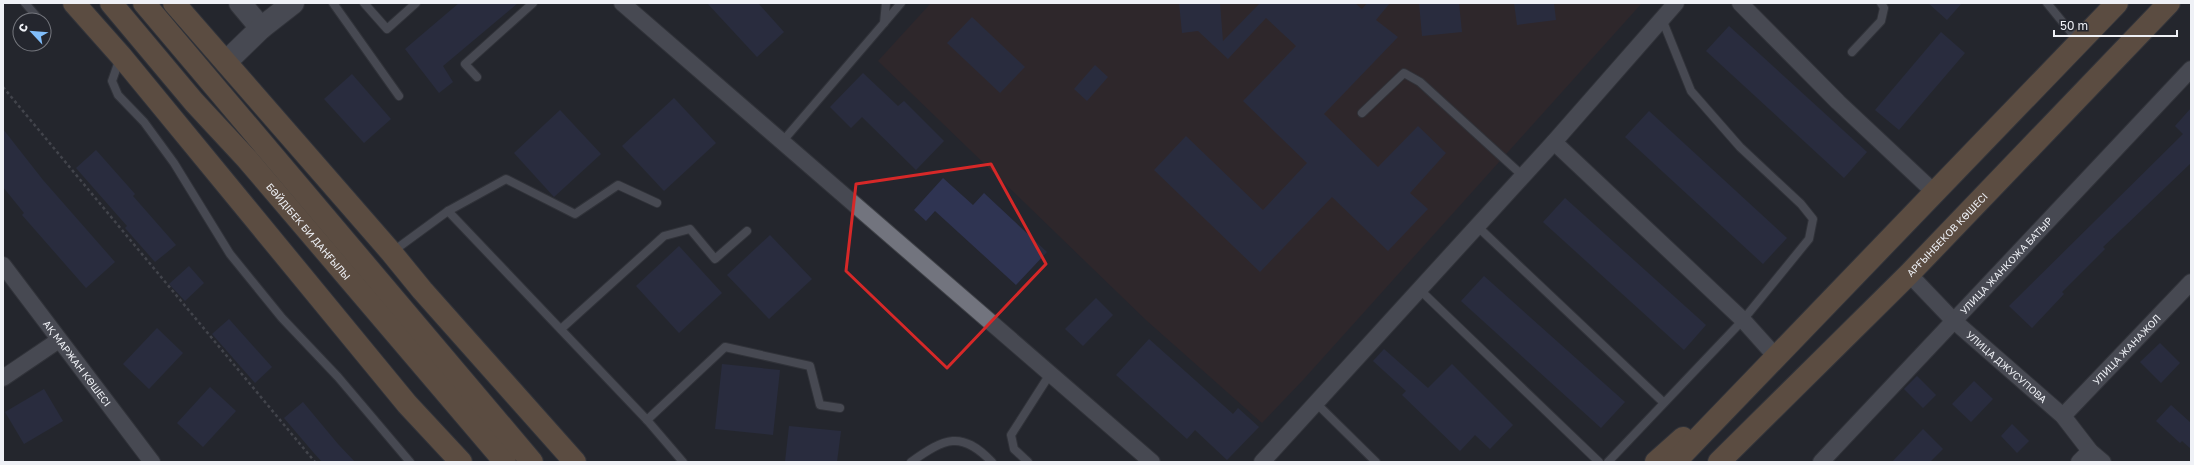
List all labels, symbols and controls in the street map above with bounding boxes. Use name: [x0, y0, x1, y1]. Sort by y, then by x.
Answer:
north arrow: [12, 12, 52, 52]
scale bar: [2054, 12, 2177, 38]
text: 50 m: [2060, 18, 2088, 33]
text: С: [15, 21, 30, 34]
street label: БӘЙДІБЕК БИ ДАҢҒЫЛЫ: [264, 180, 353, 282]
street label: АРҒЫНБЕКОВ КӨШЕСІ: [1904, 190, 1990, 279]
street label: УЛИЦА ЖАНКОЖА БАТЫР: [1957, 214, 2055, 317]
street label: УЛИЦА ЖАНАЖОЛ: [2090, 312, 2163, 387]
street label: АҚ МАРЖАН КӨШЕСІ: [41, 318, 114, 408]
street label: УЛИЦА ДЖУСУПОВА: [1964, 329, 2050, 405]

